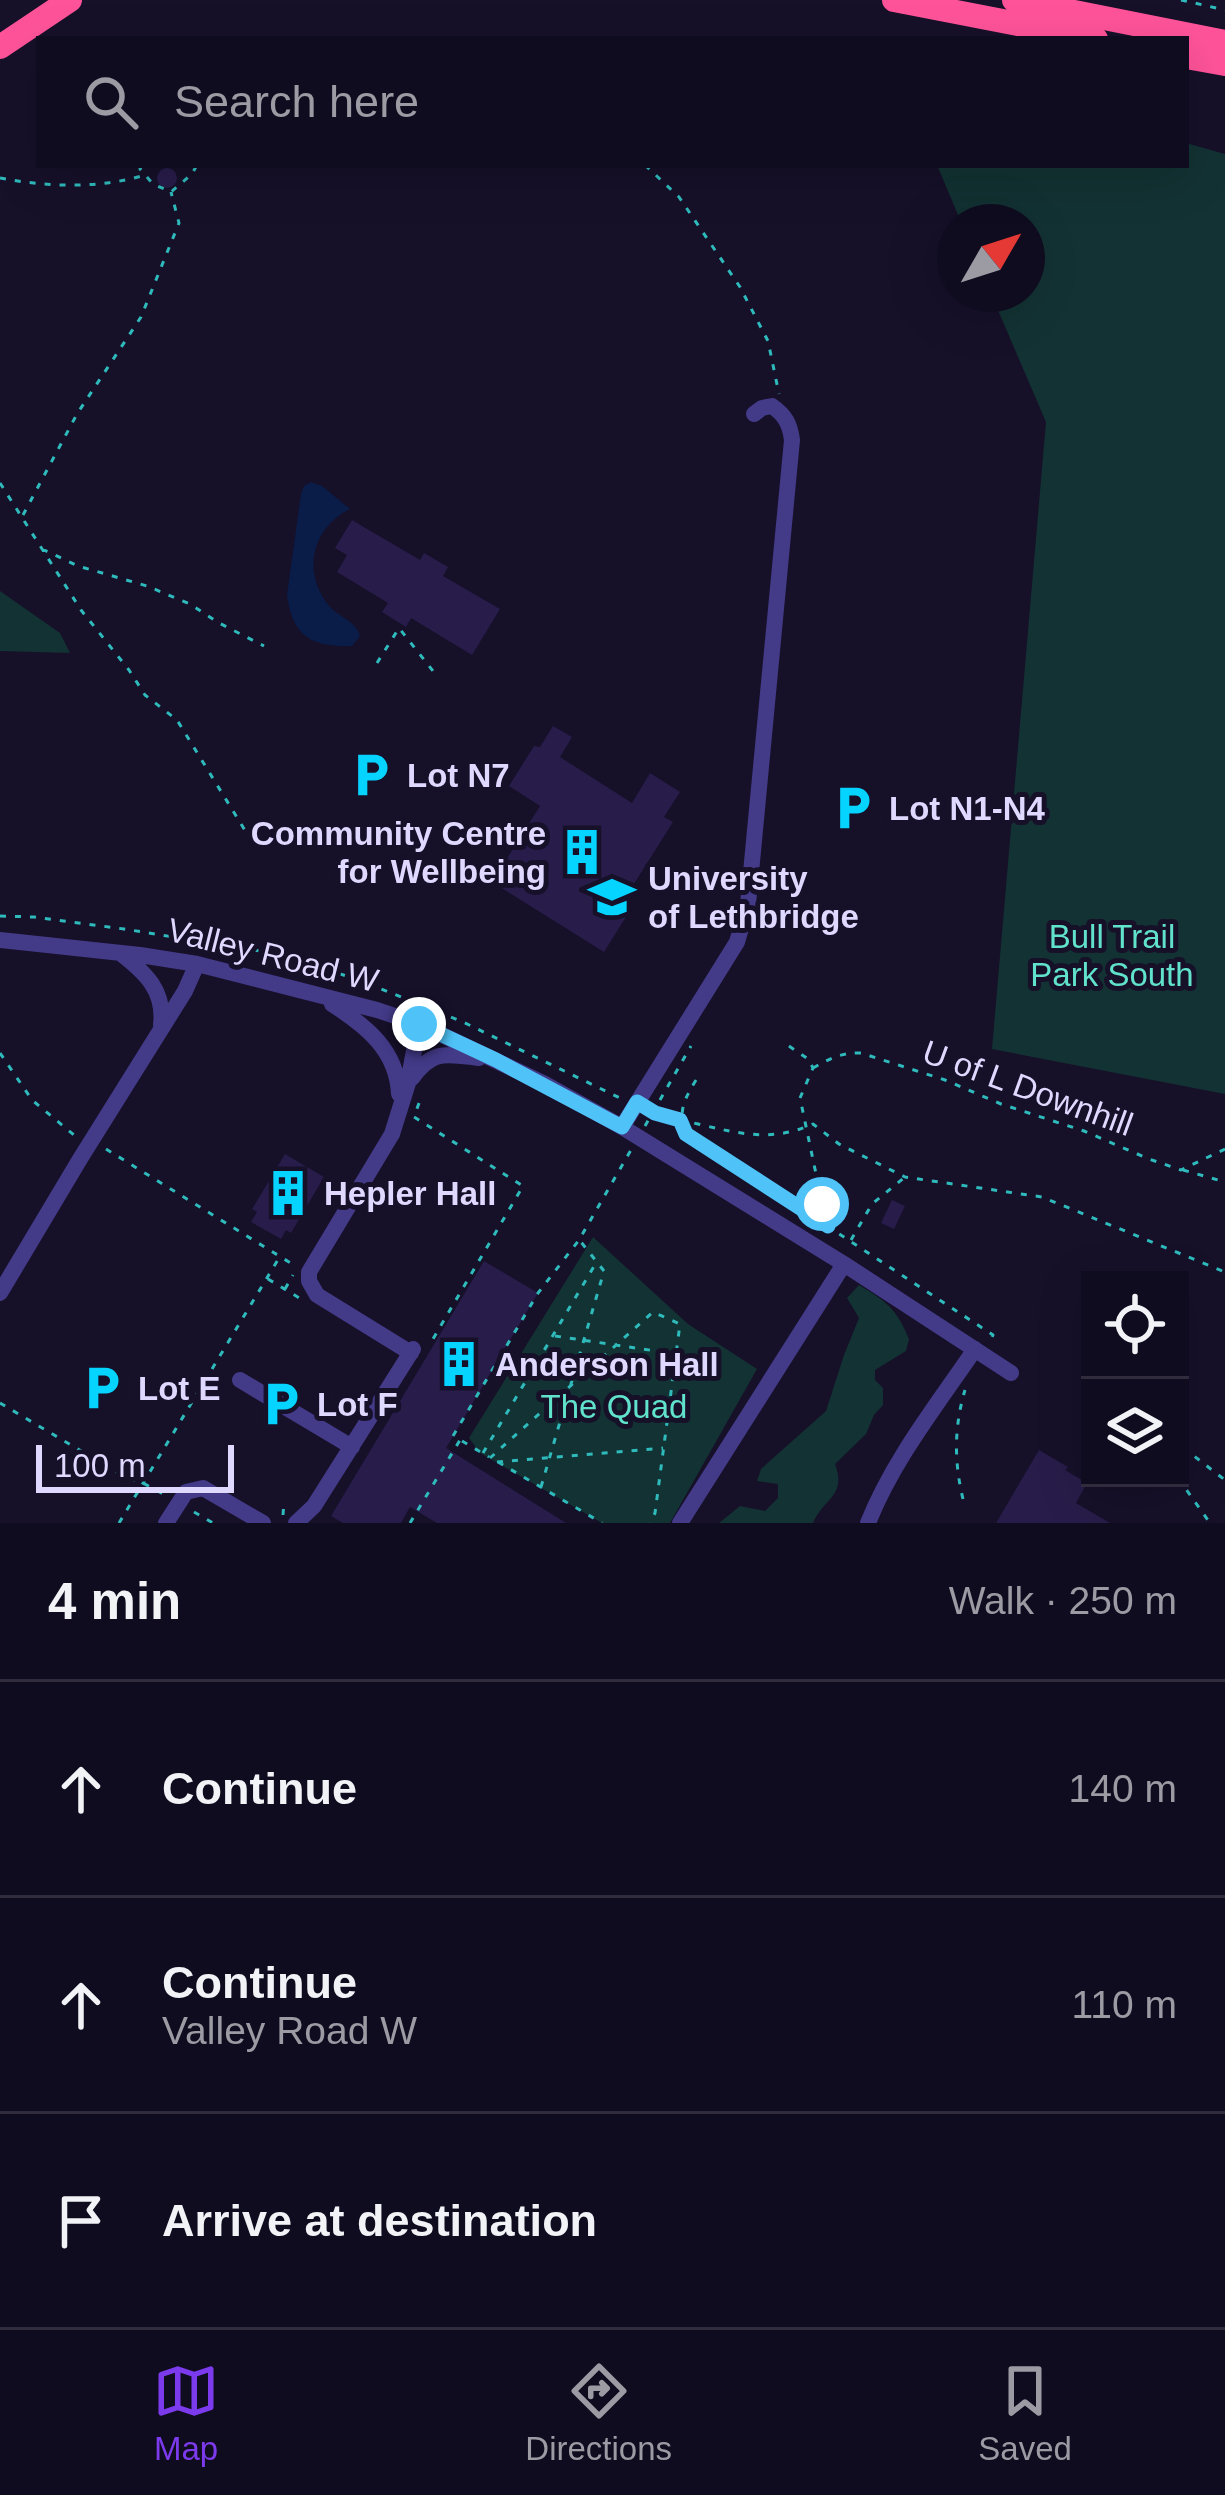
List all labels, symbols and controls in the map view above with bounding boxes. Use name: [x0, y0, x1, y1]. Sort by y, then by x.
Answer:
search box: [36, 36, 1189, 168]
icon: search: [78, 69, 144, 135]
text: Search here: [174, 76, 419, 127]
north arrow: [937, 204, 1045, 312]
parking icon: Lot N7: [346, 750, 396, 800]
place label: Lot N7: [407, 757, 510, 794]
parking icon: Lot N1-N4: [828, 783, 878, 833]
place label: Lot N1-N4: [889, 790, 1045, 827]
place label: Community Centre for Wellbeing: [251, 815, 546, 890]
building icon: Community Centre for Wellbeing: [557, 827, 607, 877]
place label: University of Lethbridge: [648, 860, 859, 935]
school or university icon: University of Lethbridge: [587, 872, 637, 922]
street label: Valley Road W: [164, 911, 383, 999]
park label: Bull Trail Park South: [1030, 918, 1194, 993]
route end: [392, 997, 446, 1051]
street label: U of L Downhill: [918, 1033, 1138, 1143]
building icon: Hepler Hall: [263, 1168, 313, 1218]
place label: Hepler Hall: [324, 1175, 496, 1212]
route start: [795, 1177, 849, 1231]
map controls: [1081, 1271, 1189, 1487]
button: locate: [1081, 1271, 1189, 1379]
building icon: Anderson Hall: [434, 1339, 484, 1389]
place label: Anderson Hall: [495, 1346, 719, 1383]
parking icon: Lot E: [77, 1363, 127, 1413]
place label: Lot E: [138, 1370, 220, 1407]
parking icon: Lot F: [256, 1379, 306, 1429]
button: layers: [1081, 1379, 1189, 1487]
place label: Lot F: [317, 1386, 398, 1423]
park label: The Quad: [541, 1388, 687, 1425]
scale bar: [36, 1439, 234, 1492]
text: 100 m: [54, 1447, 146, 1484]
text: 4 min: [48, 1573, 181, 1630]
text: Walk · 250 m: [949, 1579, 1177, 1622]
icon: ahead: [48, 1756, 114, 1822]
text: Continue: [162, 1763, 357, 1814]
text: 140 m: [1069, 1767, 1177, 1810]
text: Continue: [162, 1957, 357, 2008]
icon: ahead: [48, 1972, 114, 2038]
text: 110 m: [1072, 1983, 1177, 2026]
text: Valley Road W: [162, 2009, 417, 2052]
icon: arrive: [48, 2188, 114, 2254]
text: Arrive at destination: [162, 2195, 597, 2246]
tab: Map: [153, 2358, 219, 2468]
tab: Directions: [525, 2358, 672, 2468]
tab: Saved: [978, 2358, 1072, 2468]

